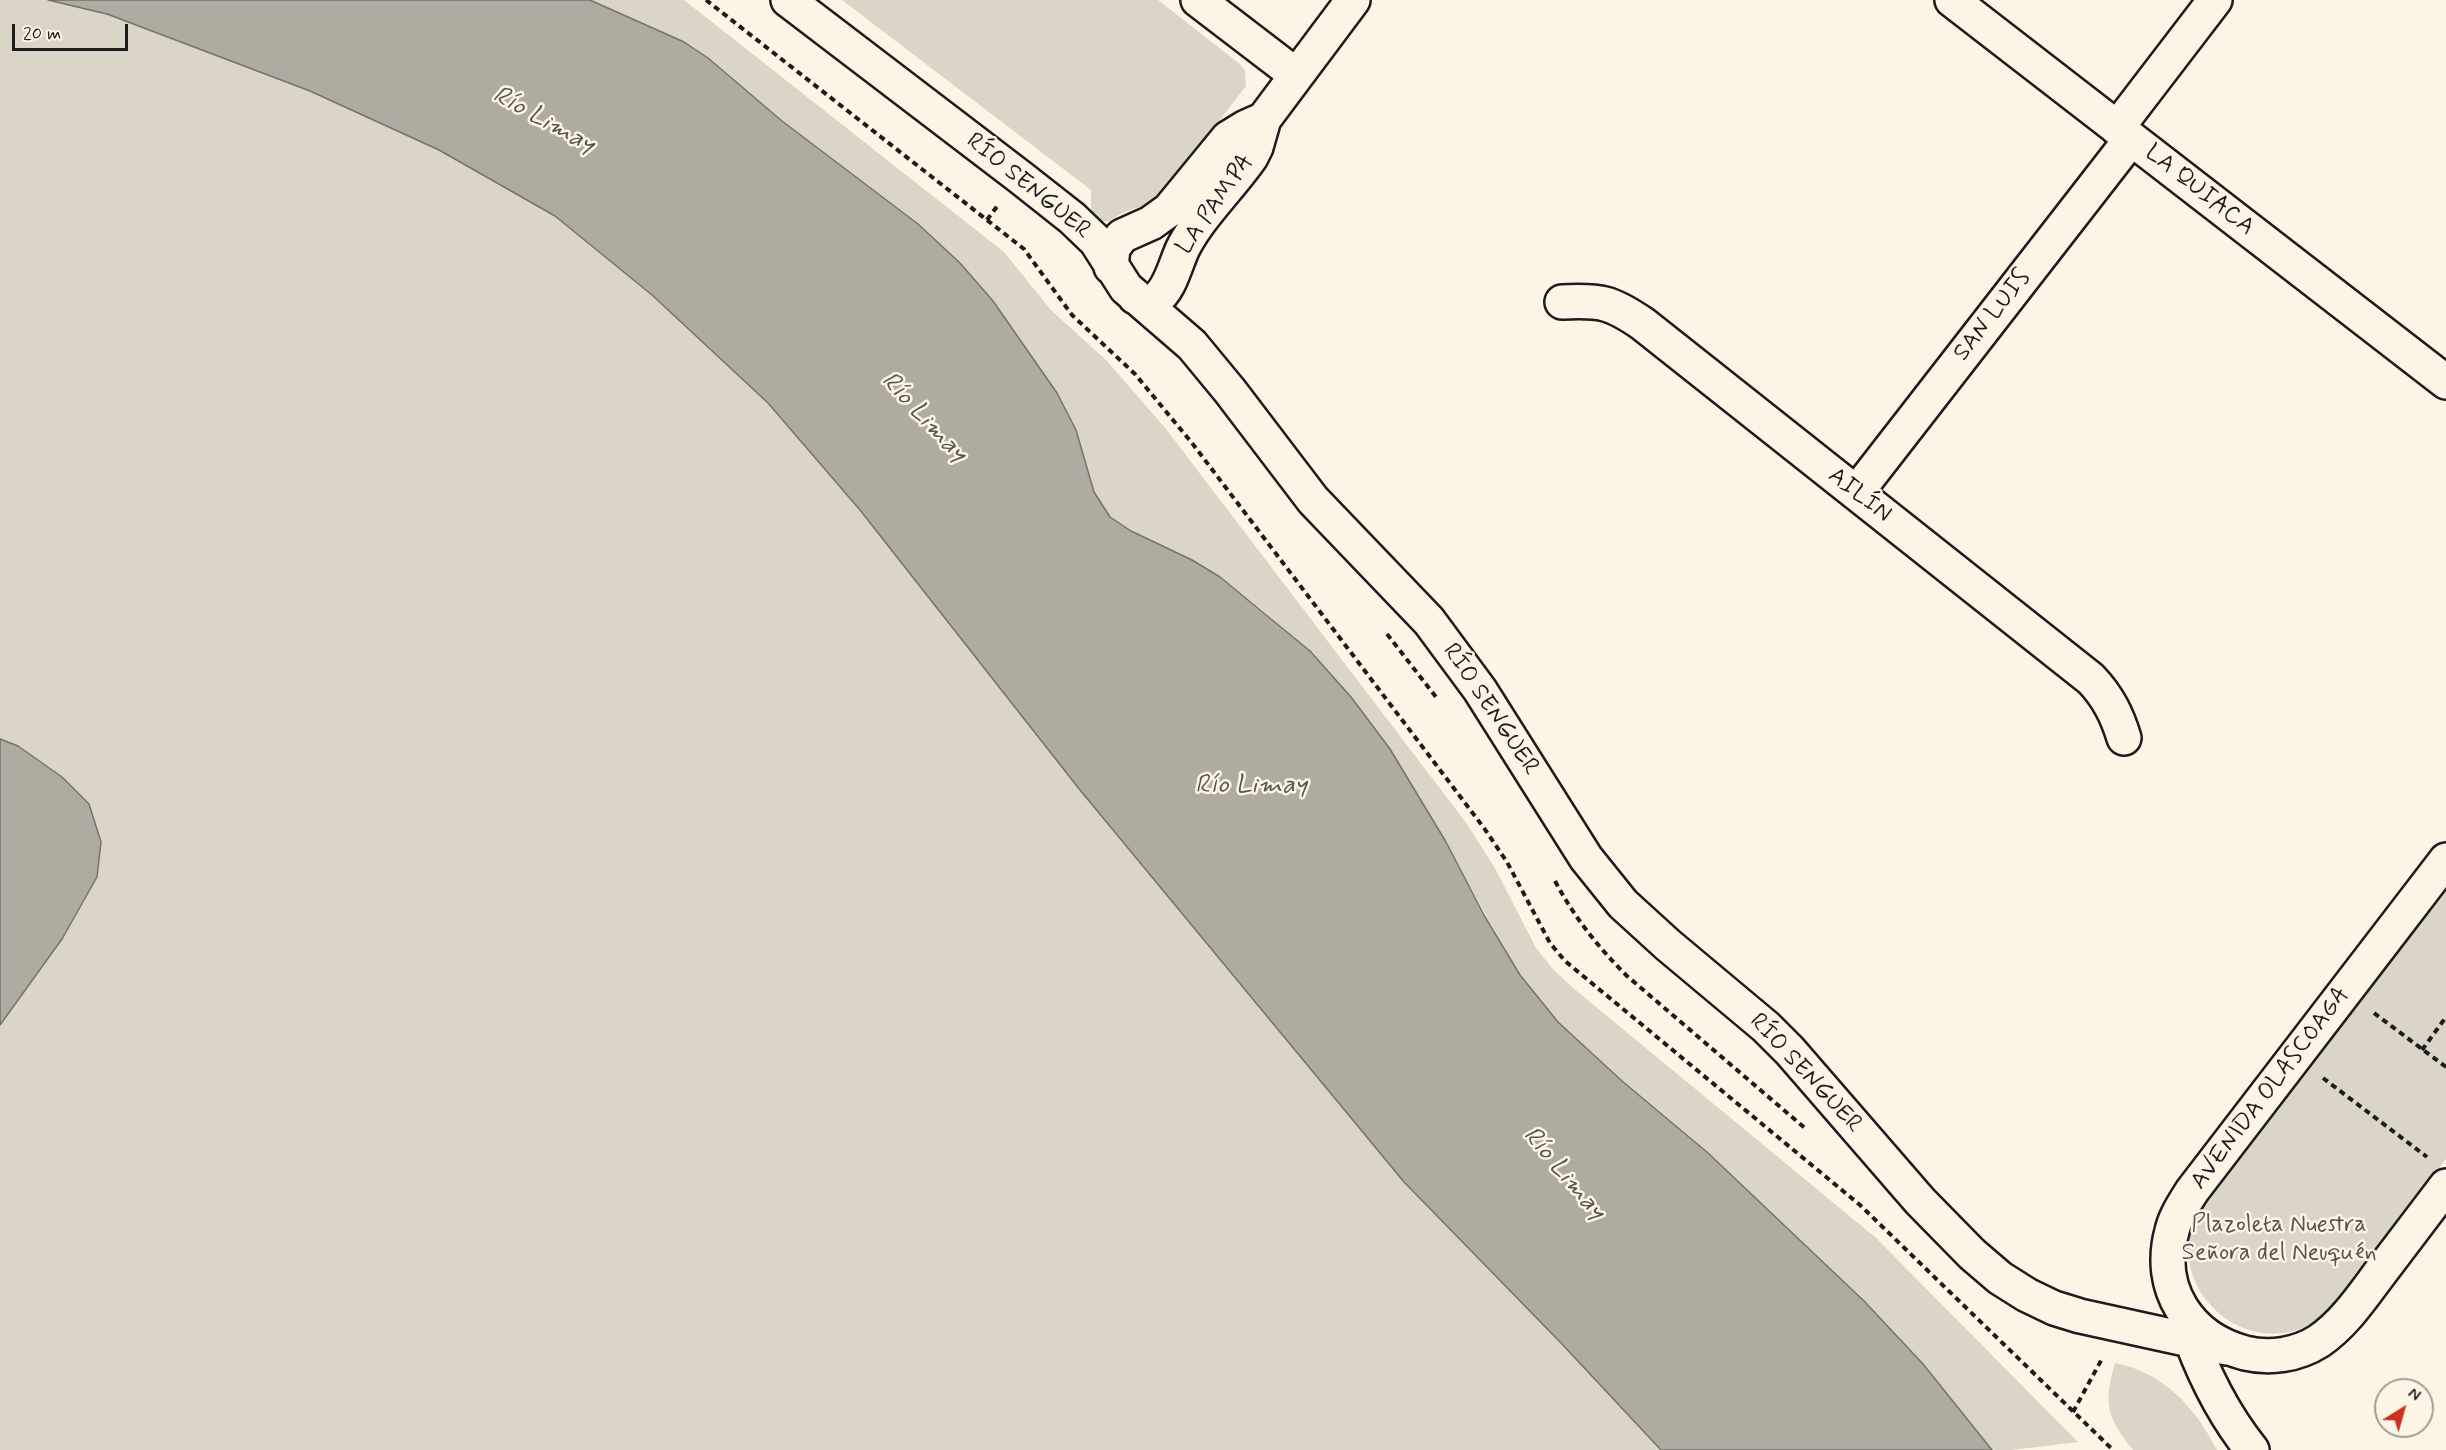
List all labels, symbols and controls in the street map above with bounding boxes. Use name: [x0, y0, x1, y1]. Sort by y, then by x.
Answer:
scale bar: [15, 12, 130, 50]
text: 20 m: [23, 22, 61, 46]
water label: Río Limay: [487, 80, 599, 162]
street label: RÍO SENGUER: [960, 128, 1096, 246]
street label: LA QUIACA: [2138, 139, 2260, 243]
street label: LA PAMPA: [1171, 149, 1261, 261]
street label: SAN LUIS: [1948, 264, 2038, 368]
water label: Río Limay: [873, 366, 973, 470]
street label: AILÍN: [1821, 462, 1897, 530]
street label: RÍO SENGUER: [1435, 639, 1545, 781]
water label: Río Limay: [1195, 771, 1307, 803]
street label: AVENIDA OLASCOAGA: [2185, 982, 2357, 1196]
street label: RÍO SENGUER: [1742, 1008, 1868, 1140]
water label: Río Limay: [1515, 1121, 1611, 1227]
park label: Plazoleta Nuestra Señora del Neuquén: [2181, 1212, 2377, 1268]
north arrow: [2374, 1378, 2434, 1438]
text: N: [2403, 1383, 2425, 1406]

